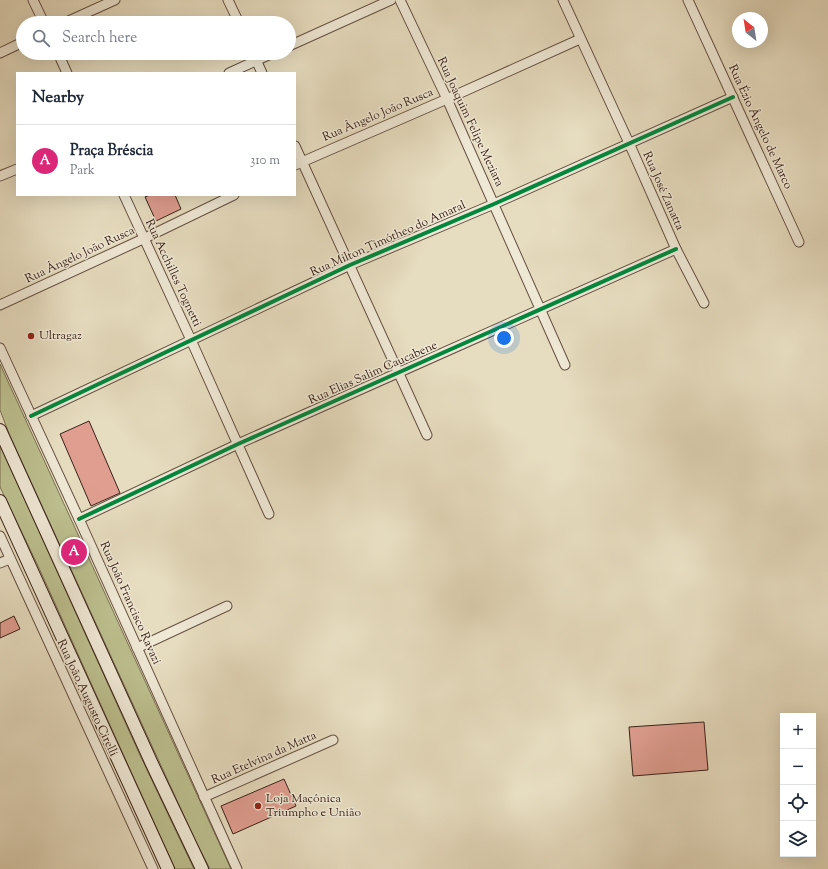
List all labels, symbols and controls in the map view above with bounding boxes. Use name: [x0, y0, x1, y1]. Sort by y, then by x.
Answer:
north arrow: [732, 12, 768, 48]
search box: [16, 16, 296, 60]
icon: search: [30, 27, 52, 49]
text: Search here: [62, 28, 137, 49]
street label: Rua Joaquim Felipe Meziara: [432, 54, 508, 190]
street label: Rua Ézio Ângelo de Marco: [723, 62, 797, 193]
street label: Rua Ângelo João Rusca: [320, 83, 437, 147]
text: Nearby: [32, 86, 84, 110]
text: Praça Bréscia: [70, 141, 153, 162]
street label: Rua José Zanatta: [638, 149, 689, 234]
text: A: [40, 152, 50, 170]
text: 310 m: [250, 152, 280, 170]
text: Park: [70, 162, 95, 180]
street label: Rua Milton Timótheo do Amaral: [307, 196, 469, 282]
street label: Rua Acchilles Tognetti: [140, 216, 206, 330]
street label: Rua Ângelo João Rusca: [22, 221, 138, 288]
place label: Ultragaz: [39, 327, 82, 345]
your location: [494, 328, 514, 348]
marker: Ultragaz: [26, 331, 36, 341]
street label: Rua Elias Salim Caucabene: [306, 336, 441, 410]
pin: A: [61, 537, 87, 567]
street label: Rua João Francisco Ravazi: [95, 539, 166, 668]
street label: Rua João Augusto Cirelli: [52, 636, 122, 760]
map controls: [780, 713, 816, 857]
button: +: [780, 713, 816, 749]
street label: Rua Etelvina da Matta: [209, 727, 320, 789]
button: −: [780, 749, 816, 785]
button: locate: [780, 785, 816, 821]
place label: Loja Maçônica Triumpho e União: [266, 790, 361, 822]
marker: Loja Maçônica Triumpho e União: [253, 801, 263, 811]
button: layers: [780, 821, 816, 857]

